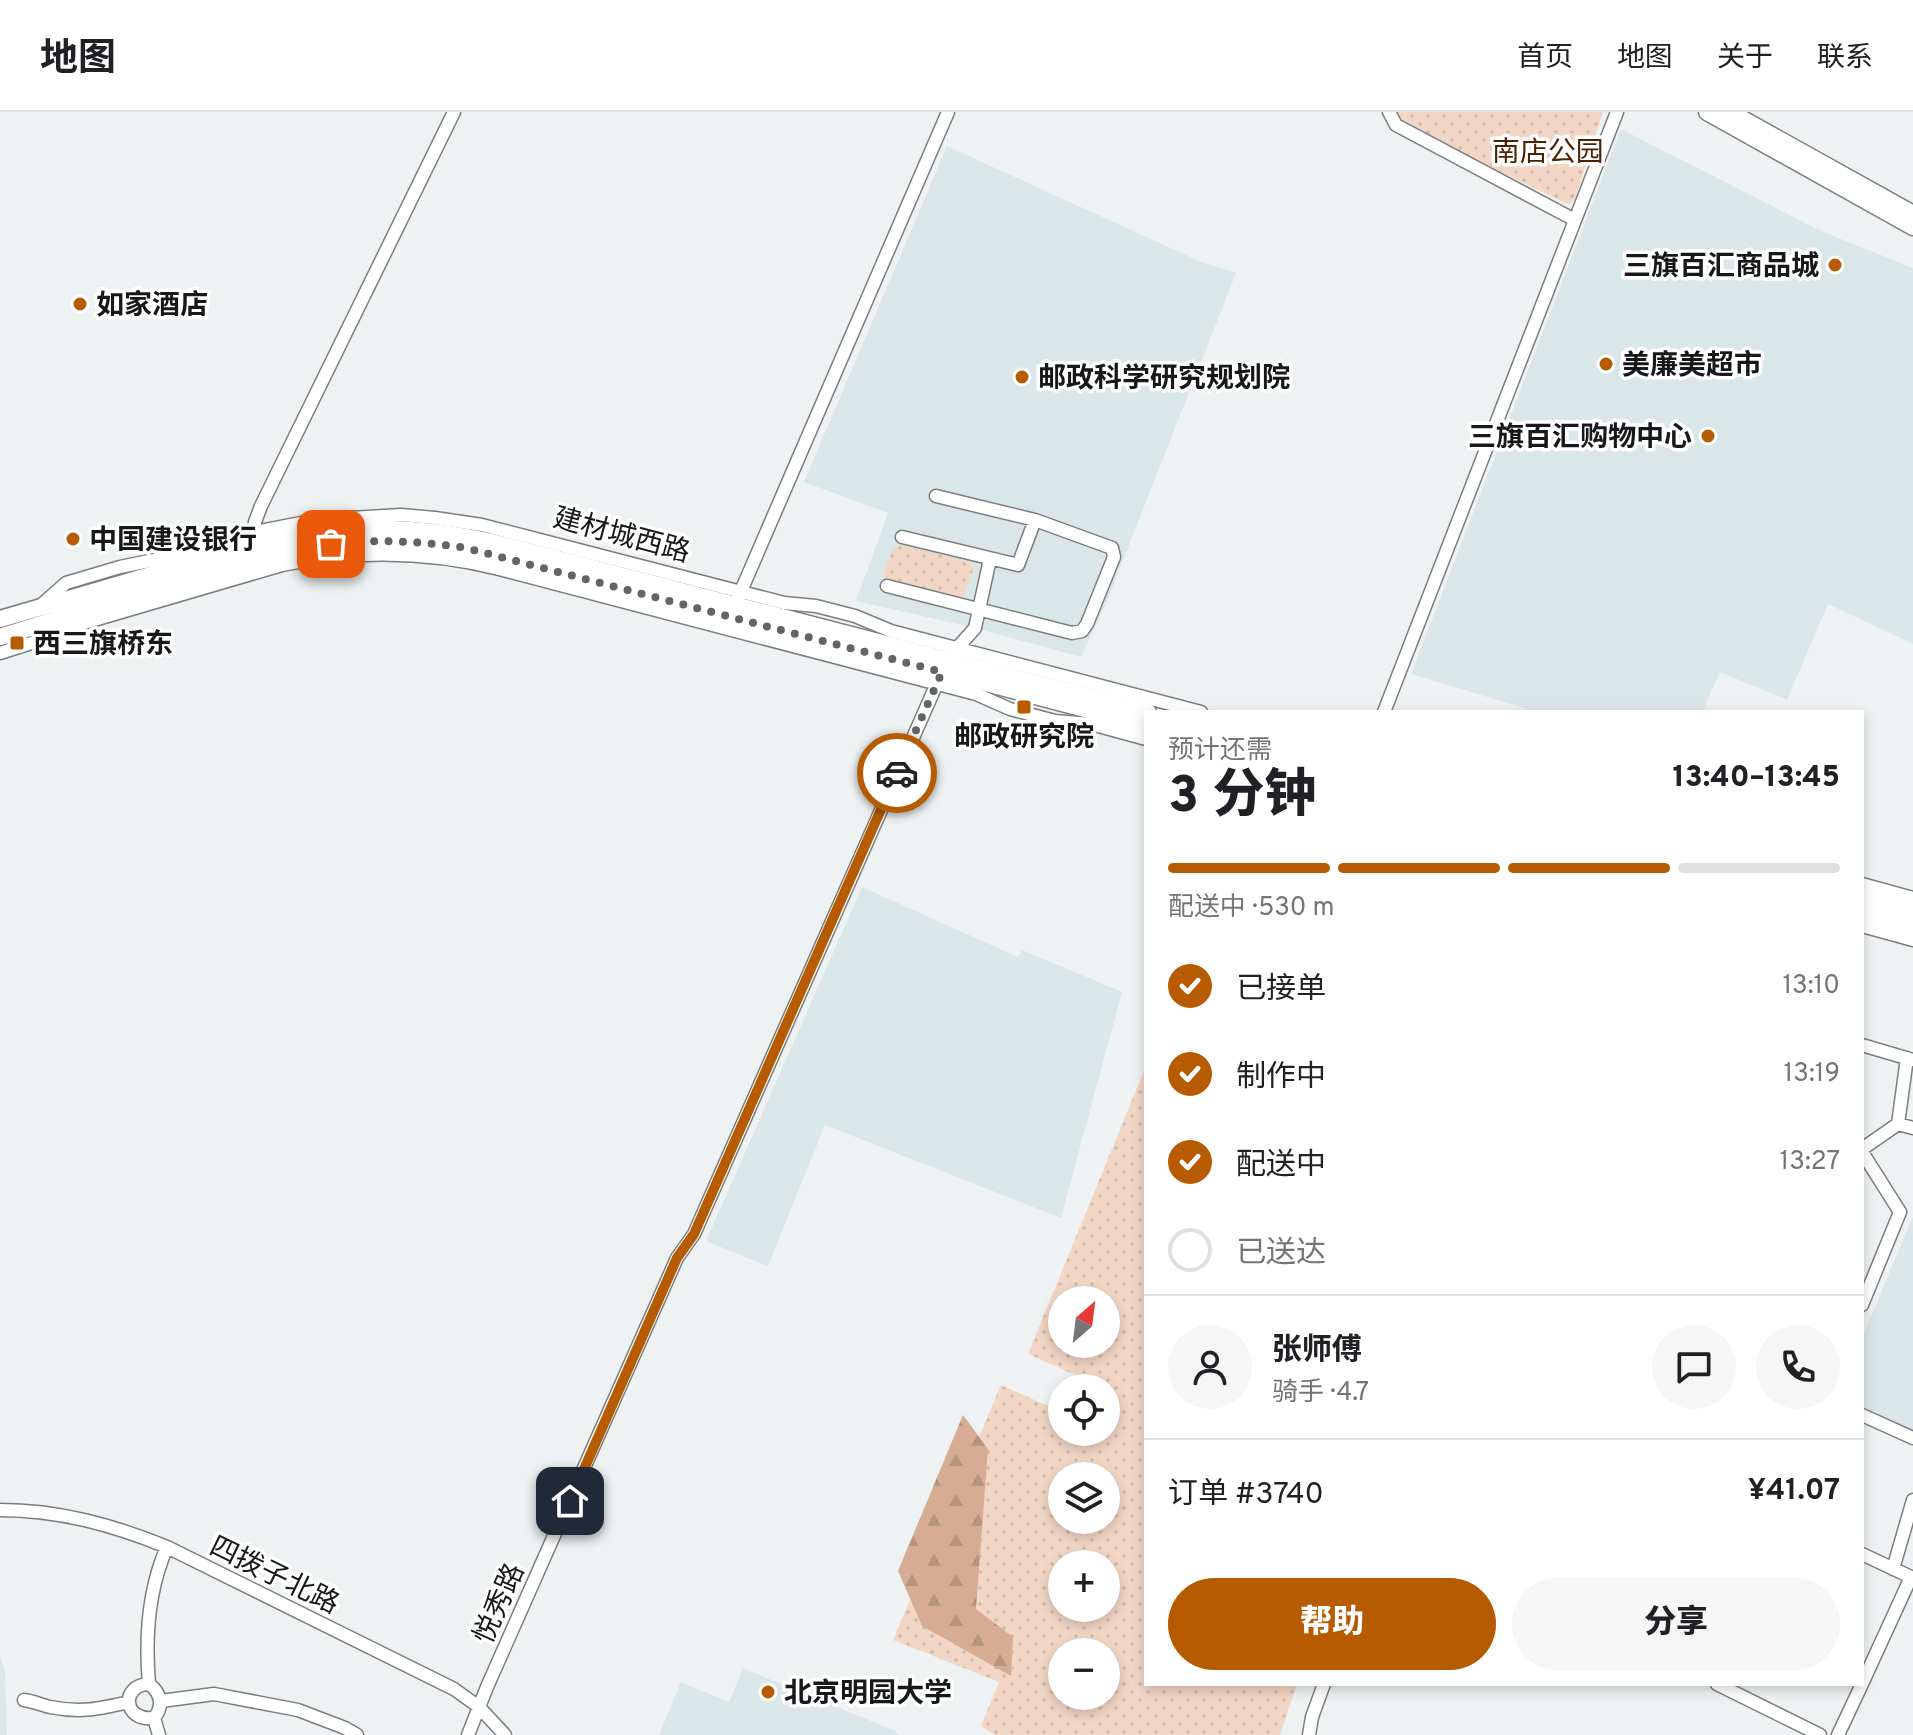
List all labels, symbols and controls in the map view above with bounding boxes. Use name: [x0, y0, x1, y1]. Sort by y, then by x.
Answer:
text: 地图: [40, 36, 116, 85]
text: 首页: [1517, 41, 1573, 77]
text: 地图: [1617, 41, 1673, 77]
text: 关于: [1717, 41, 1773, 77]
text: 联系: [1817, 41, 1873, 77]
park label: 南店公园: [1492, 136, 1604, 172]
place label: 三旗百汇商品城: [1623, 250, 1819, 286]
marker: 三旗百汇商品城: [1826, 256, 1844, 274]
place label: 如家酒店: [96, 289, 208, 325]
marker: 如家酒店: [71, 295, 89, 313]
place label: 美廉美超市: [1622, 349, 1762, 385]
marker: 美廉美超市: [1597, 355, 1615, 373]
place label: 邮政科学研究规划院: [1038, 362, 1290, 398]
marker: 邮政科学研究规划院: [1013, 368, 1031, 386]
place label: 三旗百汇购物中心: [1468, 421, 1692, 457]
marker: 三旗百汇购物中心: [1699, 427, 1717, 445]
street label: 建材城西路: [549, 501, 694, 572]
pin: [297, 510, 365, 578]
icon: bag: [309, 522, 353, 566]
place label: 中国建设银行: [89, 524, 257, 560]
marker: 中国建设银行: [64, 530, 82, 548]
place label: 西三旗桥东: [33, 628, 173, 664]
marker: 西三旗桥东: [8, 634, 26, 652]
marker: 邮政研究院: [1015, 698, 1033, 716]
place label: 邮政研究院: [954, 721, 1094, 757]
courier: [857, 733, 937, 813]
text: 预计还需: [1168, 735, 1272, 768]
icon: car: [875, 751, 919, 795]
text: 13:40–13:45: [1673, 760, 1840, 797]
text: 3 分钟: [1168, 765, 1316, 831]
text: 配送中 · 530 m: [1168, 892, 1335, 925]
icon: check: [1168, 964, 1212, 1008]
text: 13:10: [1782, 970, 1840, 1003]
text: 已接单: [1236, 972, 1326, 1009]
icon: check: [1168, 1052, 1212, 1096]
text: 13:19: [1784, 1058, 1840, 1091]
text: 制作中: [1236, 1060, 1326, 1097]
icon: check: [1168, 1140, 1212, 1184]
text: 13:27: [1780, 1146, 1840, 1179]
text: 配送中: [1236, 1148, 1326, 1185]
text: 已送达: [1236, 1236, 1326, 1273]
north arrow: [1048, 1286, 1120, 1358]
map controls: [1048, 1286, 1120, 1710]
button: person: [1168, 1325, 1252, 1409]
button: chat: [1652, 1325, 1736, 1409]
button: phone: [1756, 1325, 1840, 1409]
text: 张师傅: [1272, 1333, 1362, 1370]
button: locate: [1048, 1374, 1120, 1446]
text: 骑手 · 4.7: [1272, 1377, 1369, 1410]
button: layers: [1048, 1462, 1120, 1534]
pin: [536, 1467, 604, 1535]
text: ¥41.07: [1748, 1473, 1840, 1510]
text: 订单 #3740: [1168, 1477, 1324, 1514]
icon: home: [548, 1479, 592, 1523]
street label: 四拨子北路: [203, 1530, 344, 1624]
button: +: [1048, 1550, 1120, 1622]
street label: 悦秀路: [467, 1559, 534, 1650]
button: 帮助: [1168, 1578, 1496, 1670]
button: 分享: [1512, 1578, 1840, 1670]
button: −: [1048, 1638, 1120, 1710]
place label: 北京明园大学: [784, 1677, 952, 1713]
marker: 北京明园大学: [759, 1683, 777, 1701]

